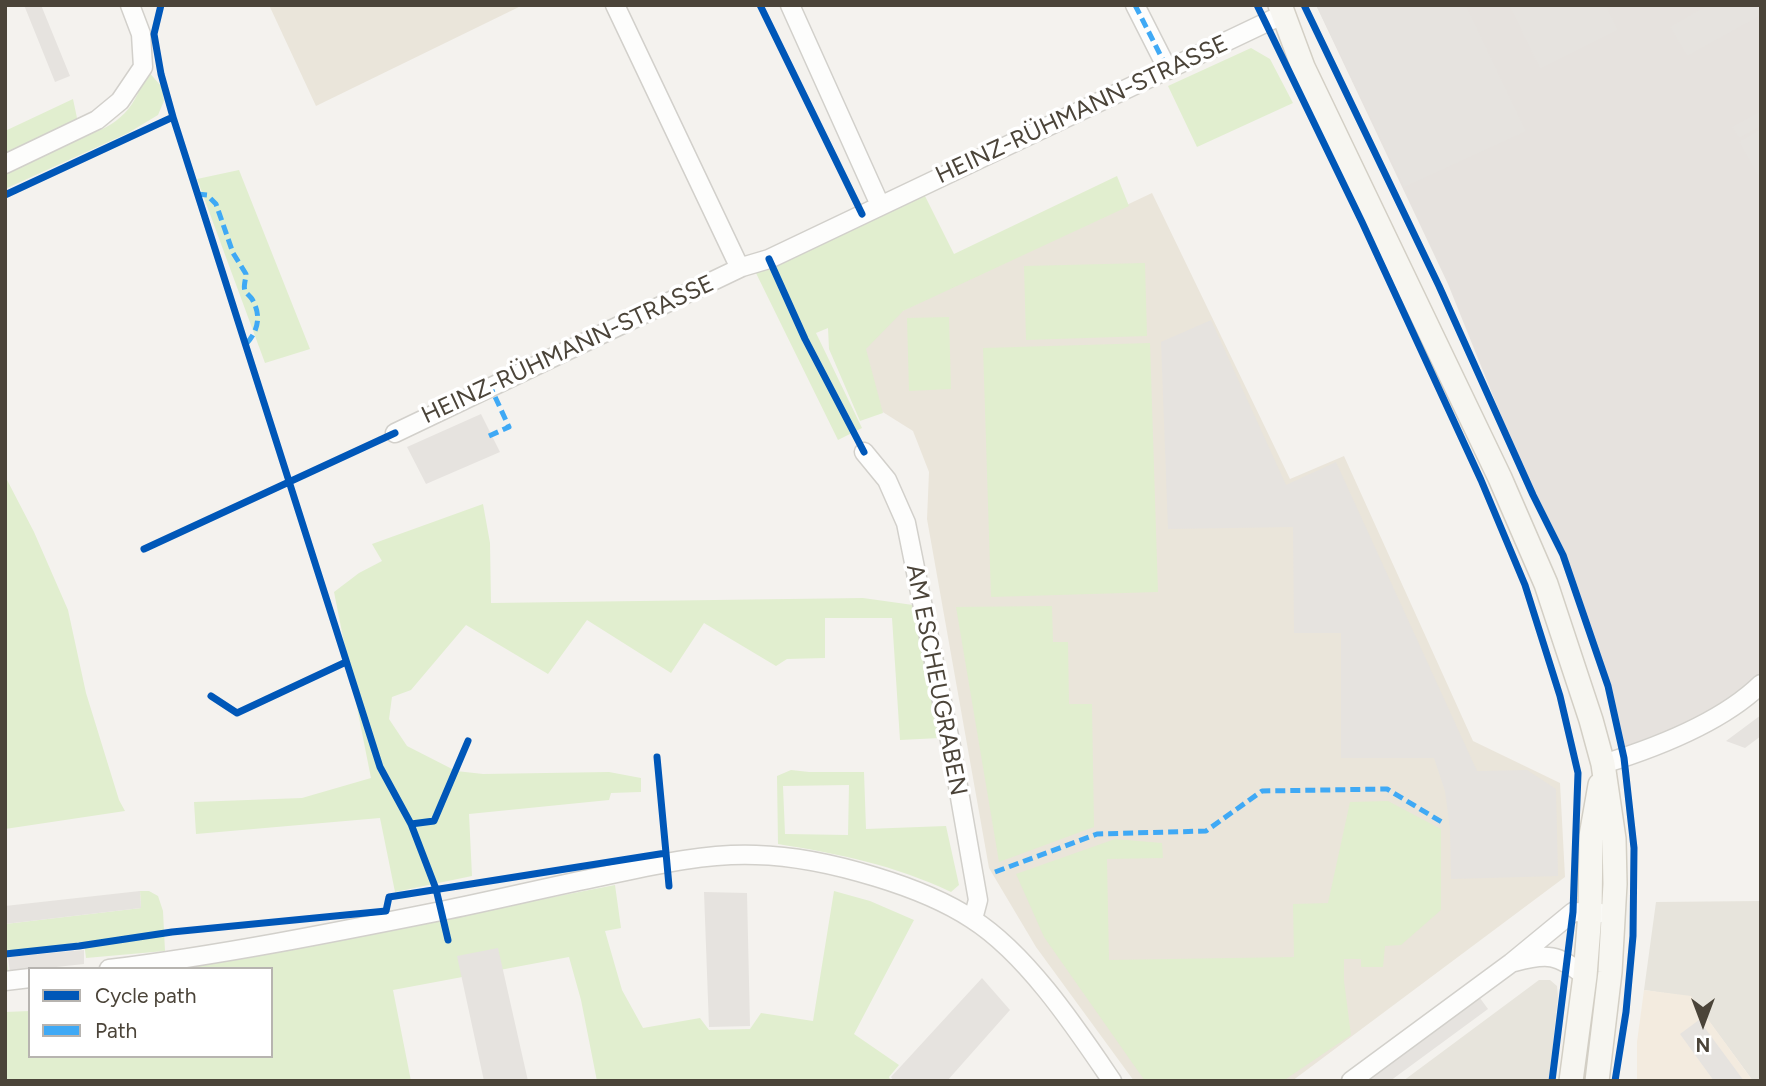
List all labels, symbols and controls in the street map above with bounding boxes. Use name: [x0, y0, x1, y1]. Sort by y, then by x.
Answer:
street label: HEINZ-RÜHMANN-STRASSE: [931, 29, 1233, 191]
street label: HEINZ-RÜHMANN-STRASSE: [417, 269, 719, 431]
street label: AM ESCHEUGRABEN: [899, 562, 973, 798]
legend: [28, 967, 273, 1058]
text: Cycle path: [95, 983, 196, 1008]
north arrow: [1668, 988, 1738, 1058]
text: Path: [95, 1018, 137, 1043]
text: N: [1696, 1033, 1710, 1056]

